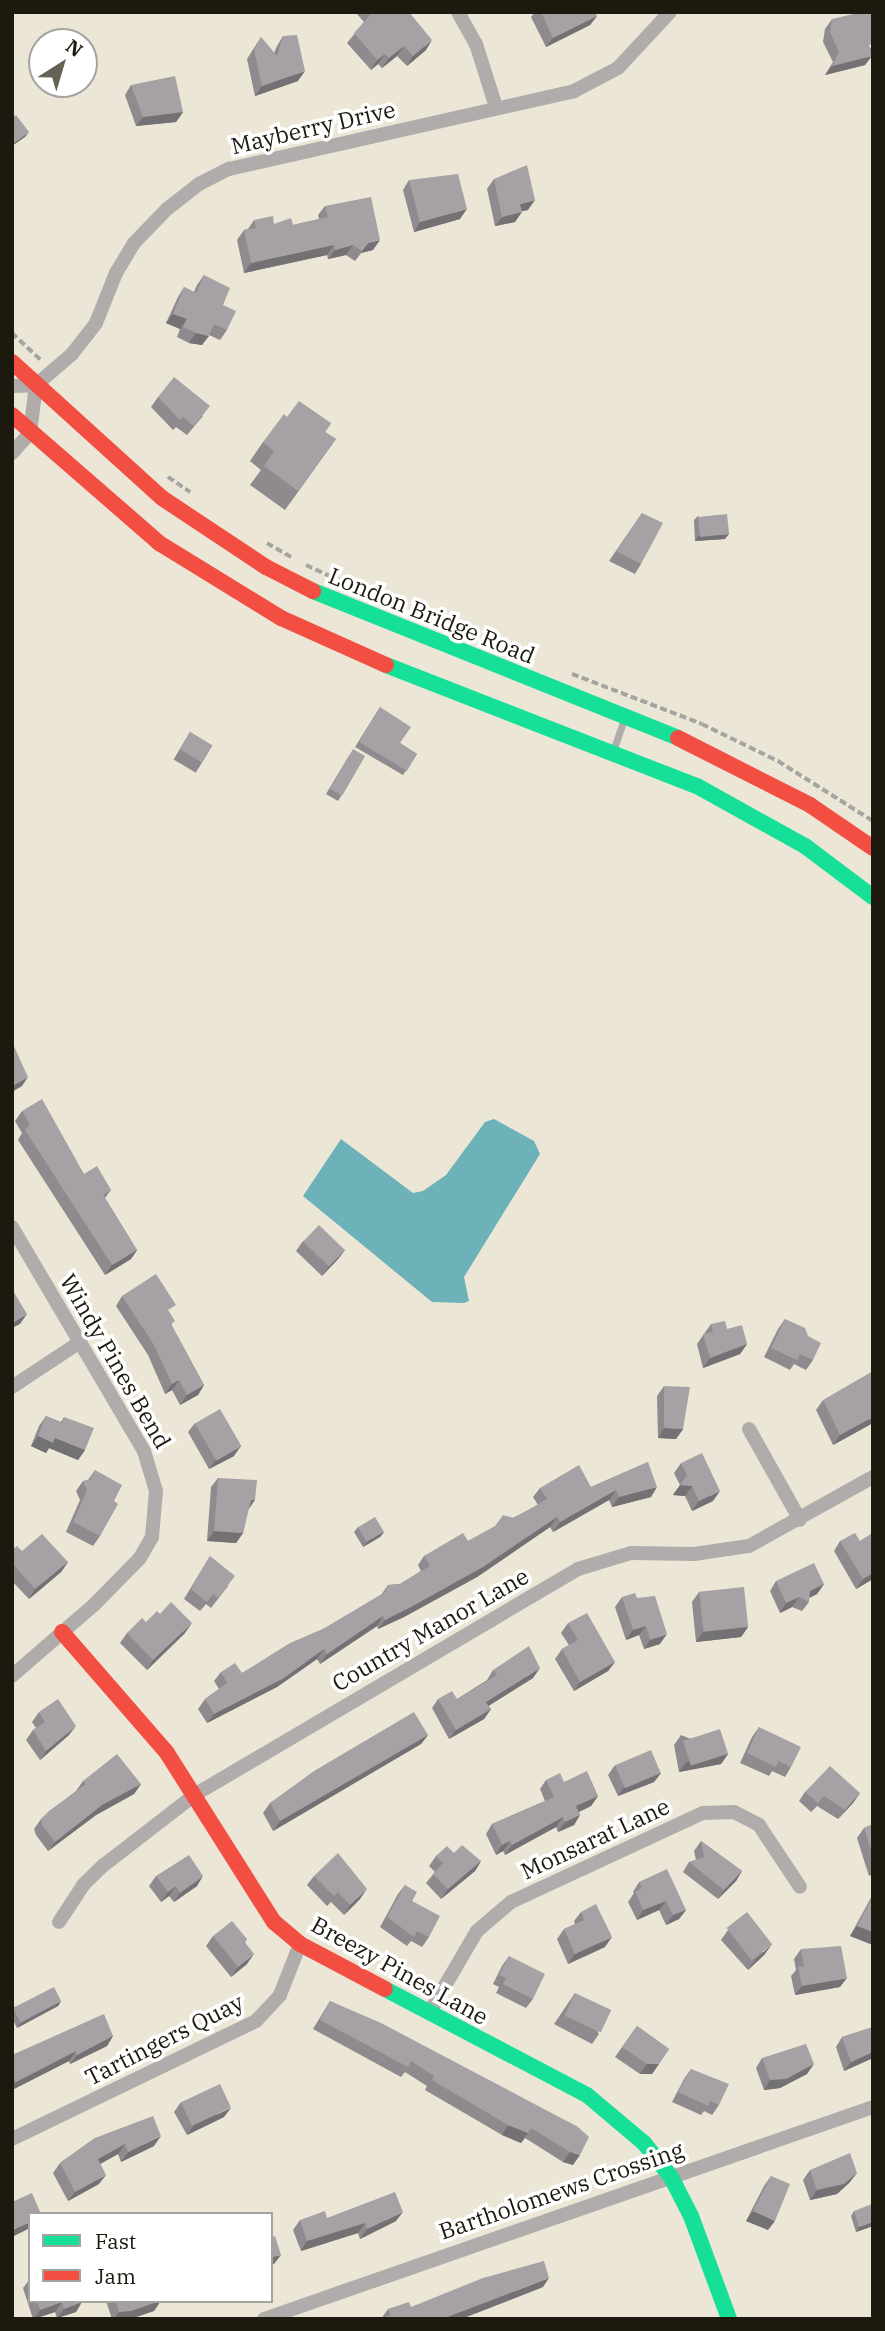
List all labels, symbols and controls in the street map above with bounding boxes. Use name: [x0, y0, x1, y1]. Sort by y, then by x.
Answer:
north arrow: [28, 28, 98, 98]
text: N: [61, 34, 88, 62]
street label: Mayberry Drive: [228, 95, 398, 159]
street label: London Bridge Road: [325, 561, 539, 669]
street label: Windy Pines Bend: [55, 1269, 177, 1453]
street label: Country Manor Lane: [327, 1561, 533, 1697]
street label: Monsarat Lane: [516, 1792, 674, 1884]
street label: Breezy Pines Lane: [307, 1910, 493, 2030]
street label: Tartingers Quay: [80, 1987, 248, 2091]
street label: Bartholomews Crossing: [435, 2135, 687, 2245]
legend: [28, 2212, 273, 2303]
text: Fast: [95, 2227, 136, 2255]
text: Jam: [95, 2262, 136, 2290]

